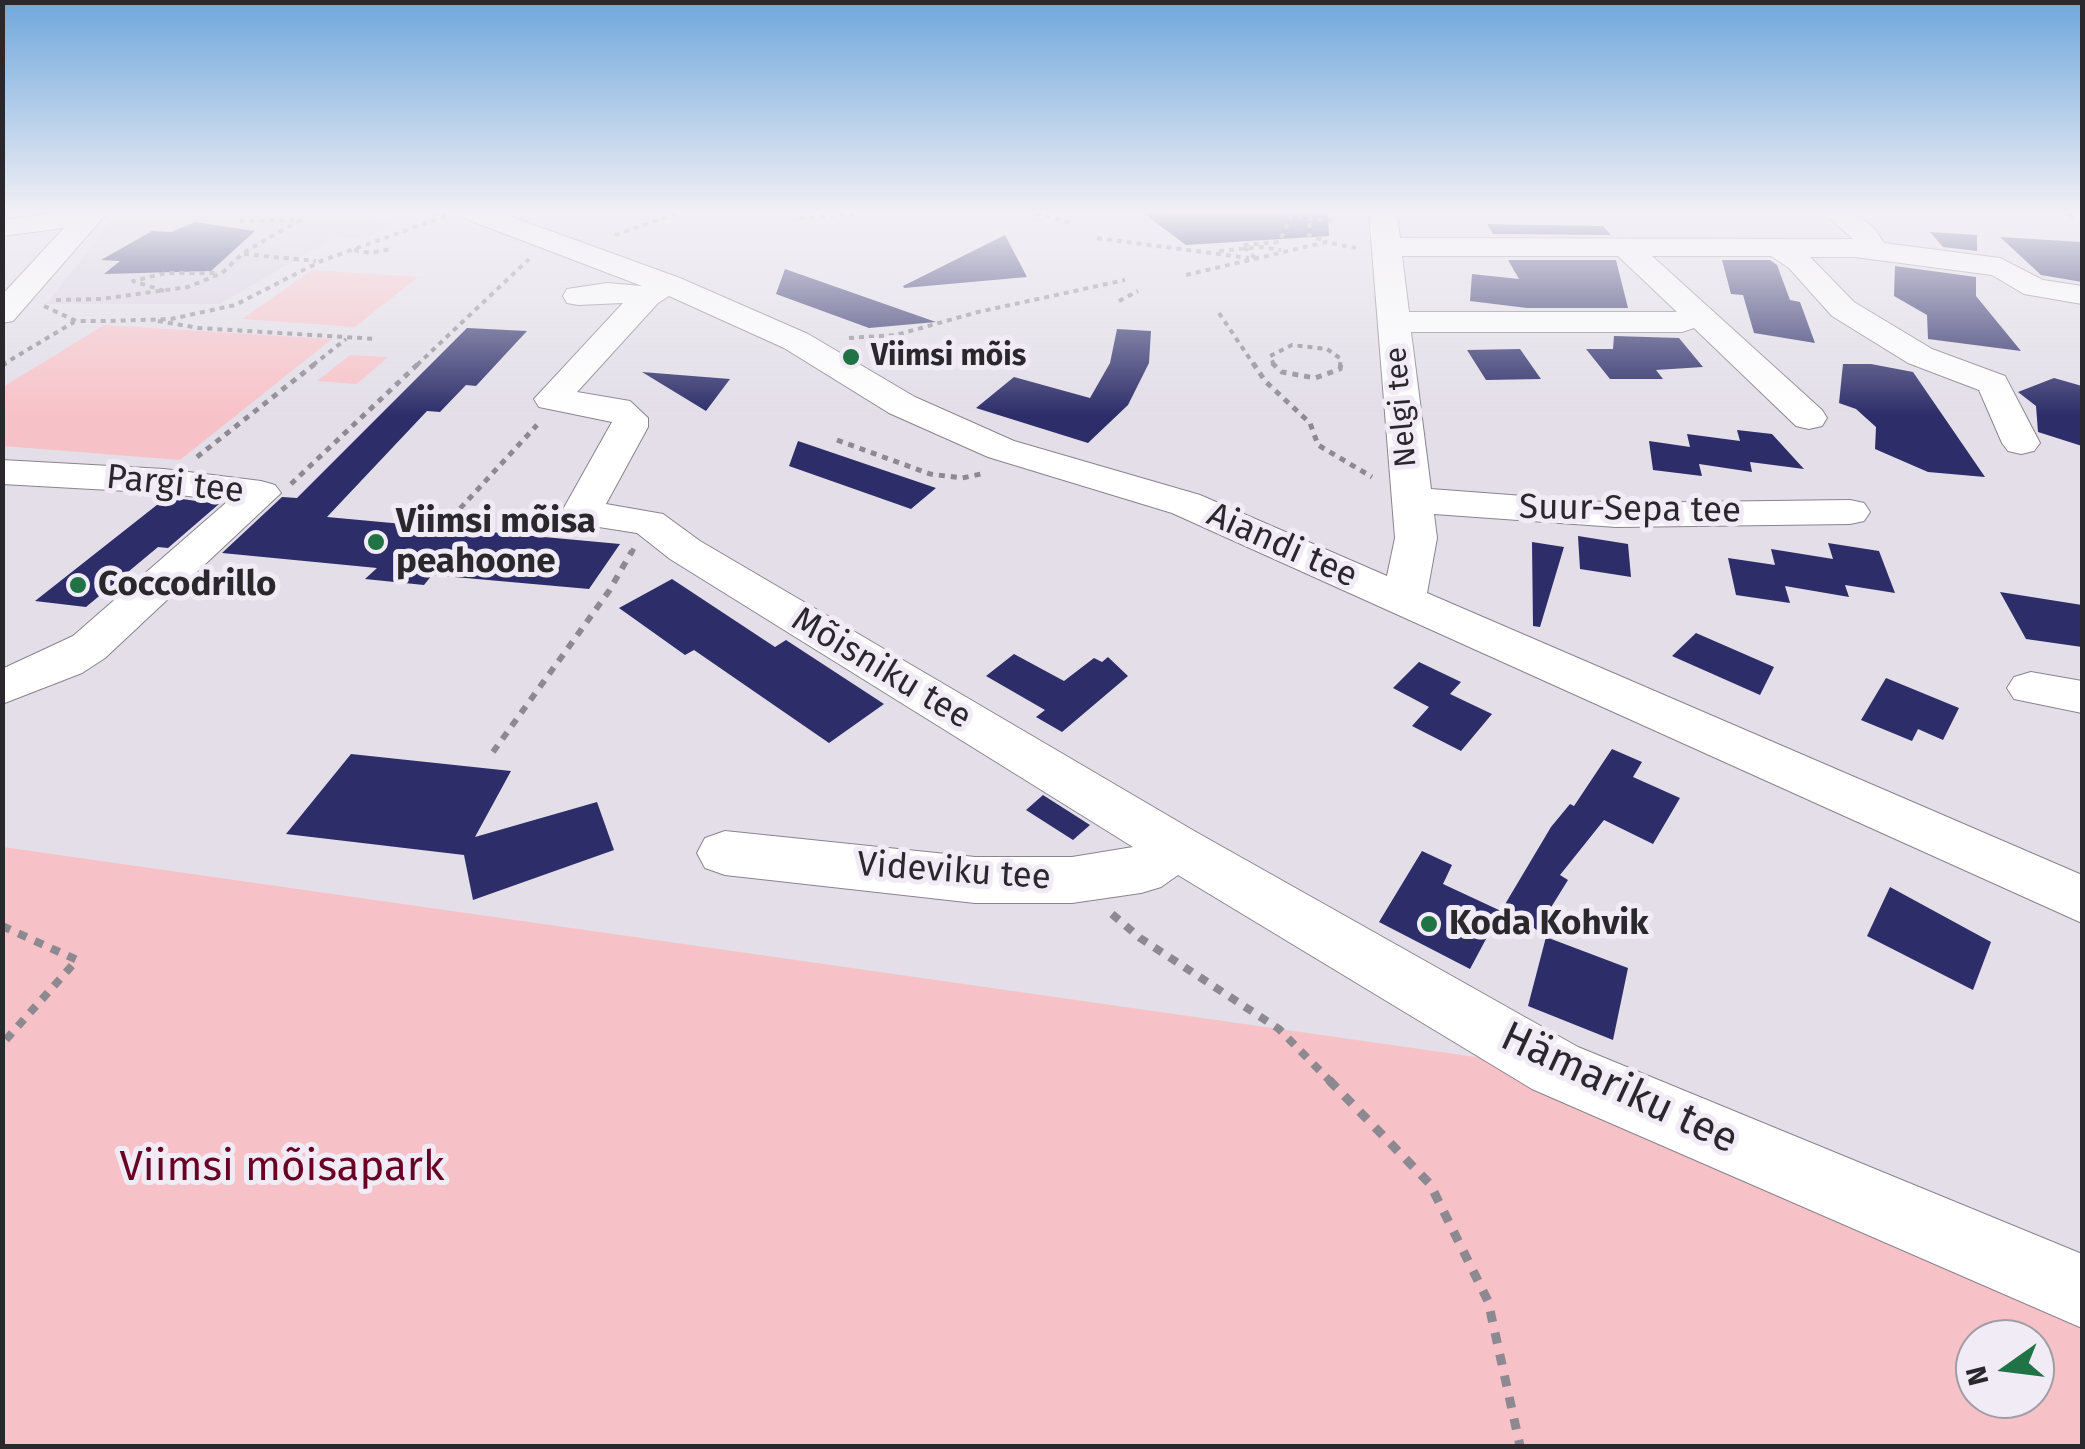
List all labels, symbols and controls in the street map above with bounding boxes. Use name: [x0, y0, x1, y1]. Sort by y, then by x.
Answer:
place label: Viimsi mõis: [871, 339, 1026, 375]
street label: Nelgi tee: [1379, 345, 1425, 469]
marker: Viimsi mõis: [840, 346, 862, 368]
street label: Pargi tee: [104, 457, 246, 513]
street label: Suur-Sepa tee: [1519, 487, 1741, 533]
street label: Aiandi tee: [1200, 494, 1364, 598]
place label: Viimsi mõisa peahoone: [396, 501, 596, 583]
marker: Viimsi mõisa peahoone: [365, 531, 387, 553]
place label: Coccodrillo: [98, 564, 276, 606]
marker: Coccodrillo: [67, 574, 89, 596]
street label: Mõisniku tee: [784, 599, 978, 739]
street label: Videviku tee: [856, 844, 1052, 900]
place label: Koda Kohvik: [1449, 903, 1649, 945]
marker: Koda Kohvik: [1418, 913, 1440, 935]
street label: Hämariku tee: [1493, 1012, 1745, 1166]
park label: Viimsi mõisapark: [119, 1143, 445, 1193]
north arrow: [1955, 1319, 2055, 1419]
text: N: [1959, 1363, 1996, 1389]

